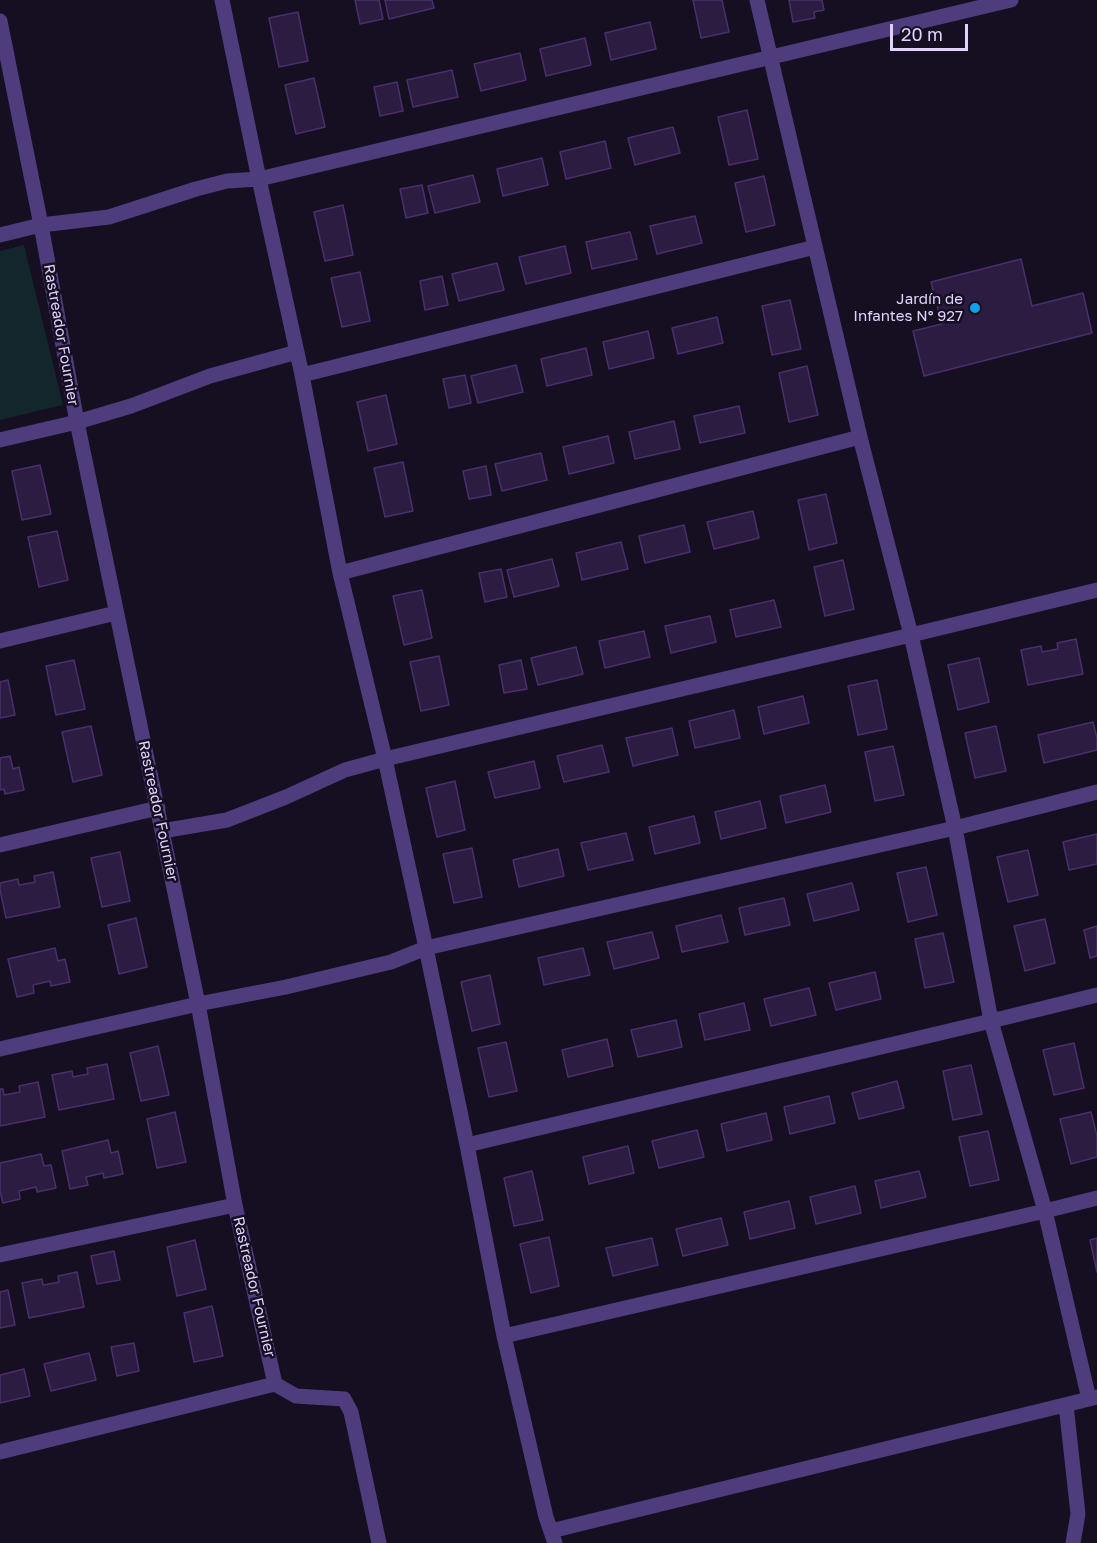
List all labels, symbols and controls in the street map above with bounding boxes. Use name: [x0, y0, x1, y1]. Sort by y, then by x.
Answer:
scale bar: [893, 12, 971, 50]
text: 20 m: [901, 23, 943, 45]
street label: Rastreador Fournier: [40, 263, 82, 407]
place label: Jardín de Infantes N° 927: [853, 290, 963, 325]
marker: Jardín de Infantes N° 927: [968, 301, 982, 315]
street label: Rastreador Fournier: [134, 739, 182, 883]
street label: Rastreador Fournier: [229, 1215, 279, 1359]

